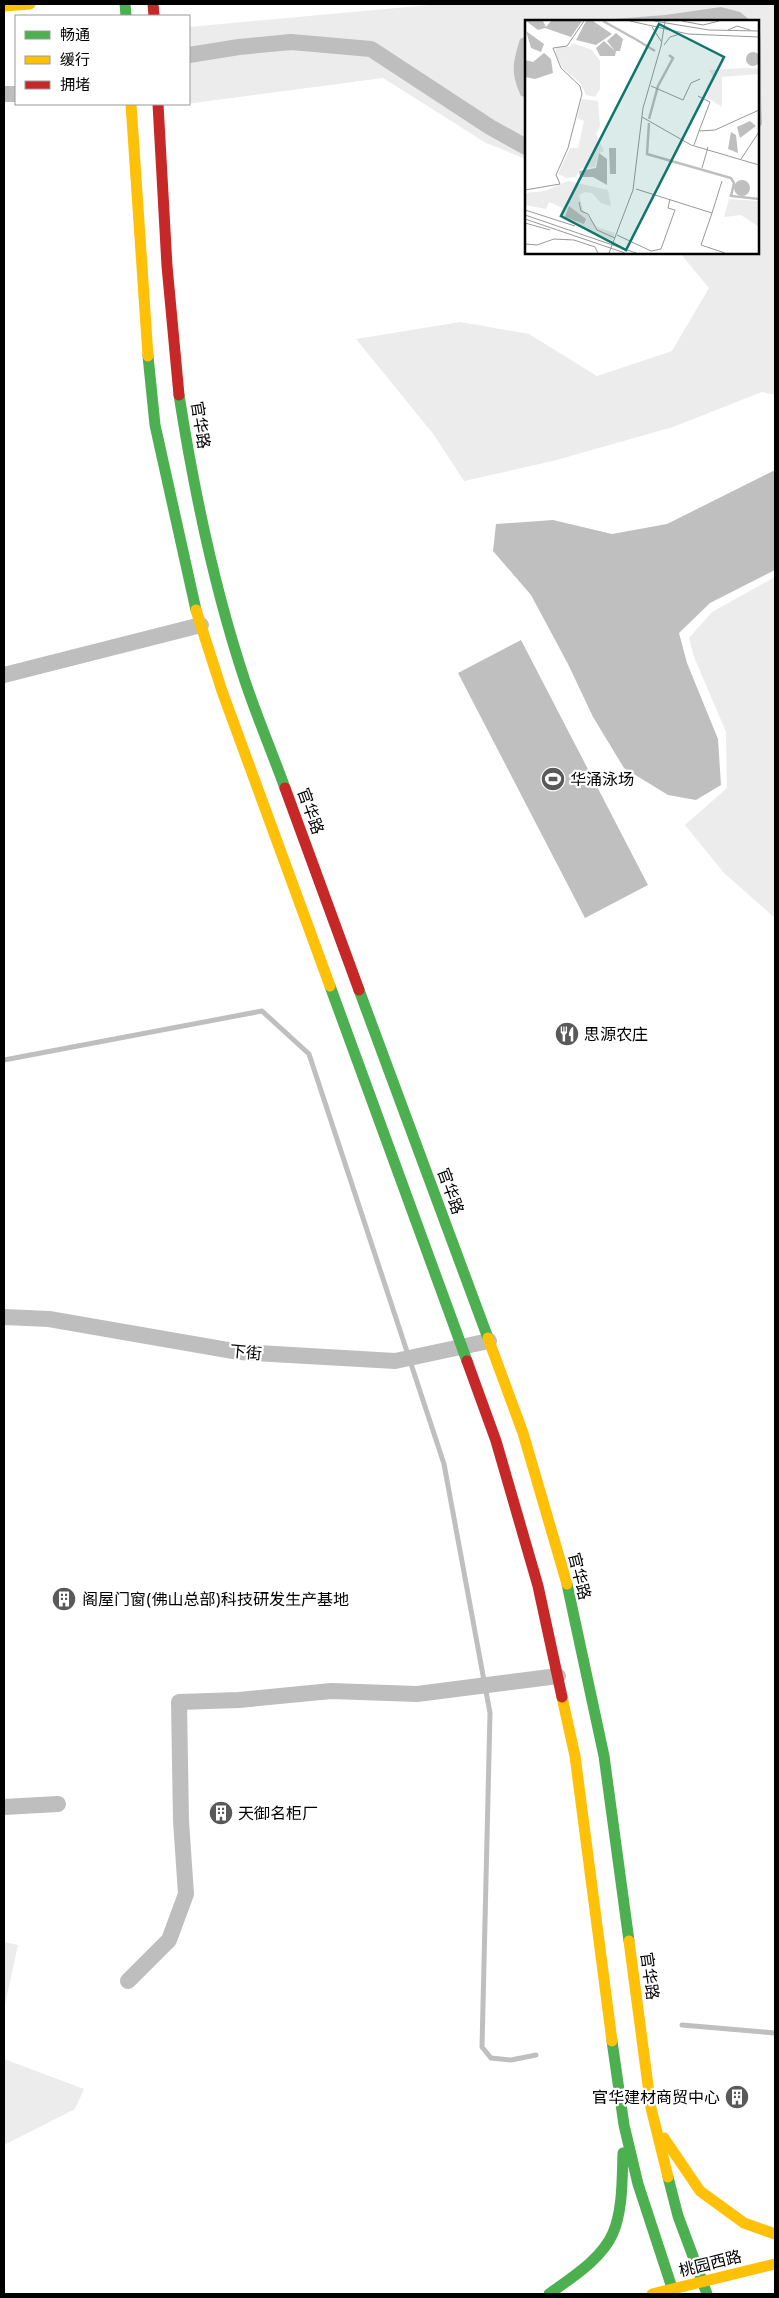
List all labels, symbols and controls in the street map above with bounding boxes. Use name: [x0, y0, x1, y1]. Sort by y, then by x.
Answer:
legend: [15, 15, 190, 105]
inset map: [525, 20, 759, 254]
text: 畅通: [60, 27, 90, 46]
text: 缓行: [60, 52, 90, 71]
text: 拥堵: [60, 77, 90, 96]
street label: 官华路: [185, 400, 213, 451]
sports icon: 华涌泳场: [540, 766, 566, 792]
place label: 华涌泳场: [570, 771, 634, 791]
street label: 官华路: [292, 786, 327, 838]
restaurant icon: 思源农庄: [554, 1021, 580, 1047]
place label: 思源农庄: [584, 1026, 648, 1046]
street label: 官华路: [432, 1166, 467, 1218]
street label: 下街: [229, 1343, 263, 1365]
street label: 官华路: [563, 1551, 594, 1602]
building icon: 阁屋门窗(佛山总部)科技研发生产基地: [51, 1586, 77, 1612]
place label: 阁屋门窗(佛山总部)科技研发生产基地: [82, 1591, 349, 1611]
building icon: 天御名柜厂: [208, 1800, 234, 1826]
place label: 天御名柜厂: [238, 1805, 318, 1825]
street label: 官华路: [635, 1951, 661, 2001]
building icon: 官华建材商贸中心: [724, 2084, 750, 2110]
place label: 官华建材商贸中心: [592, 2089, 720, 2109]
street label: 桃园西路: [677, 2247, 744, 2282]

